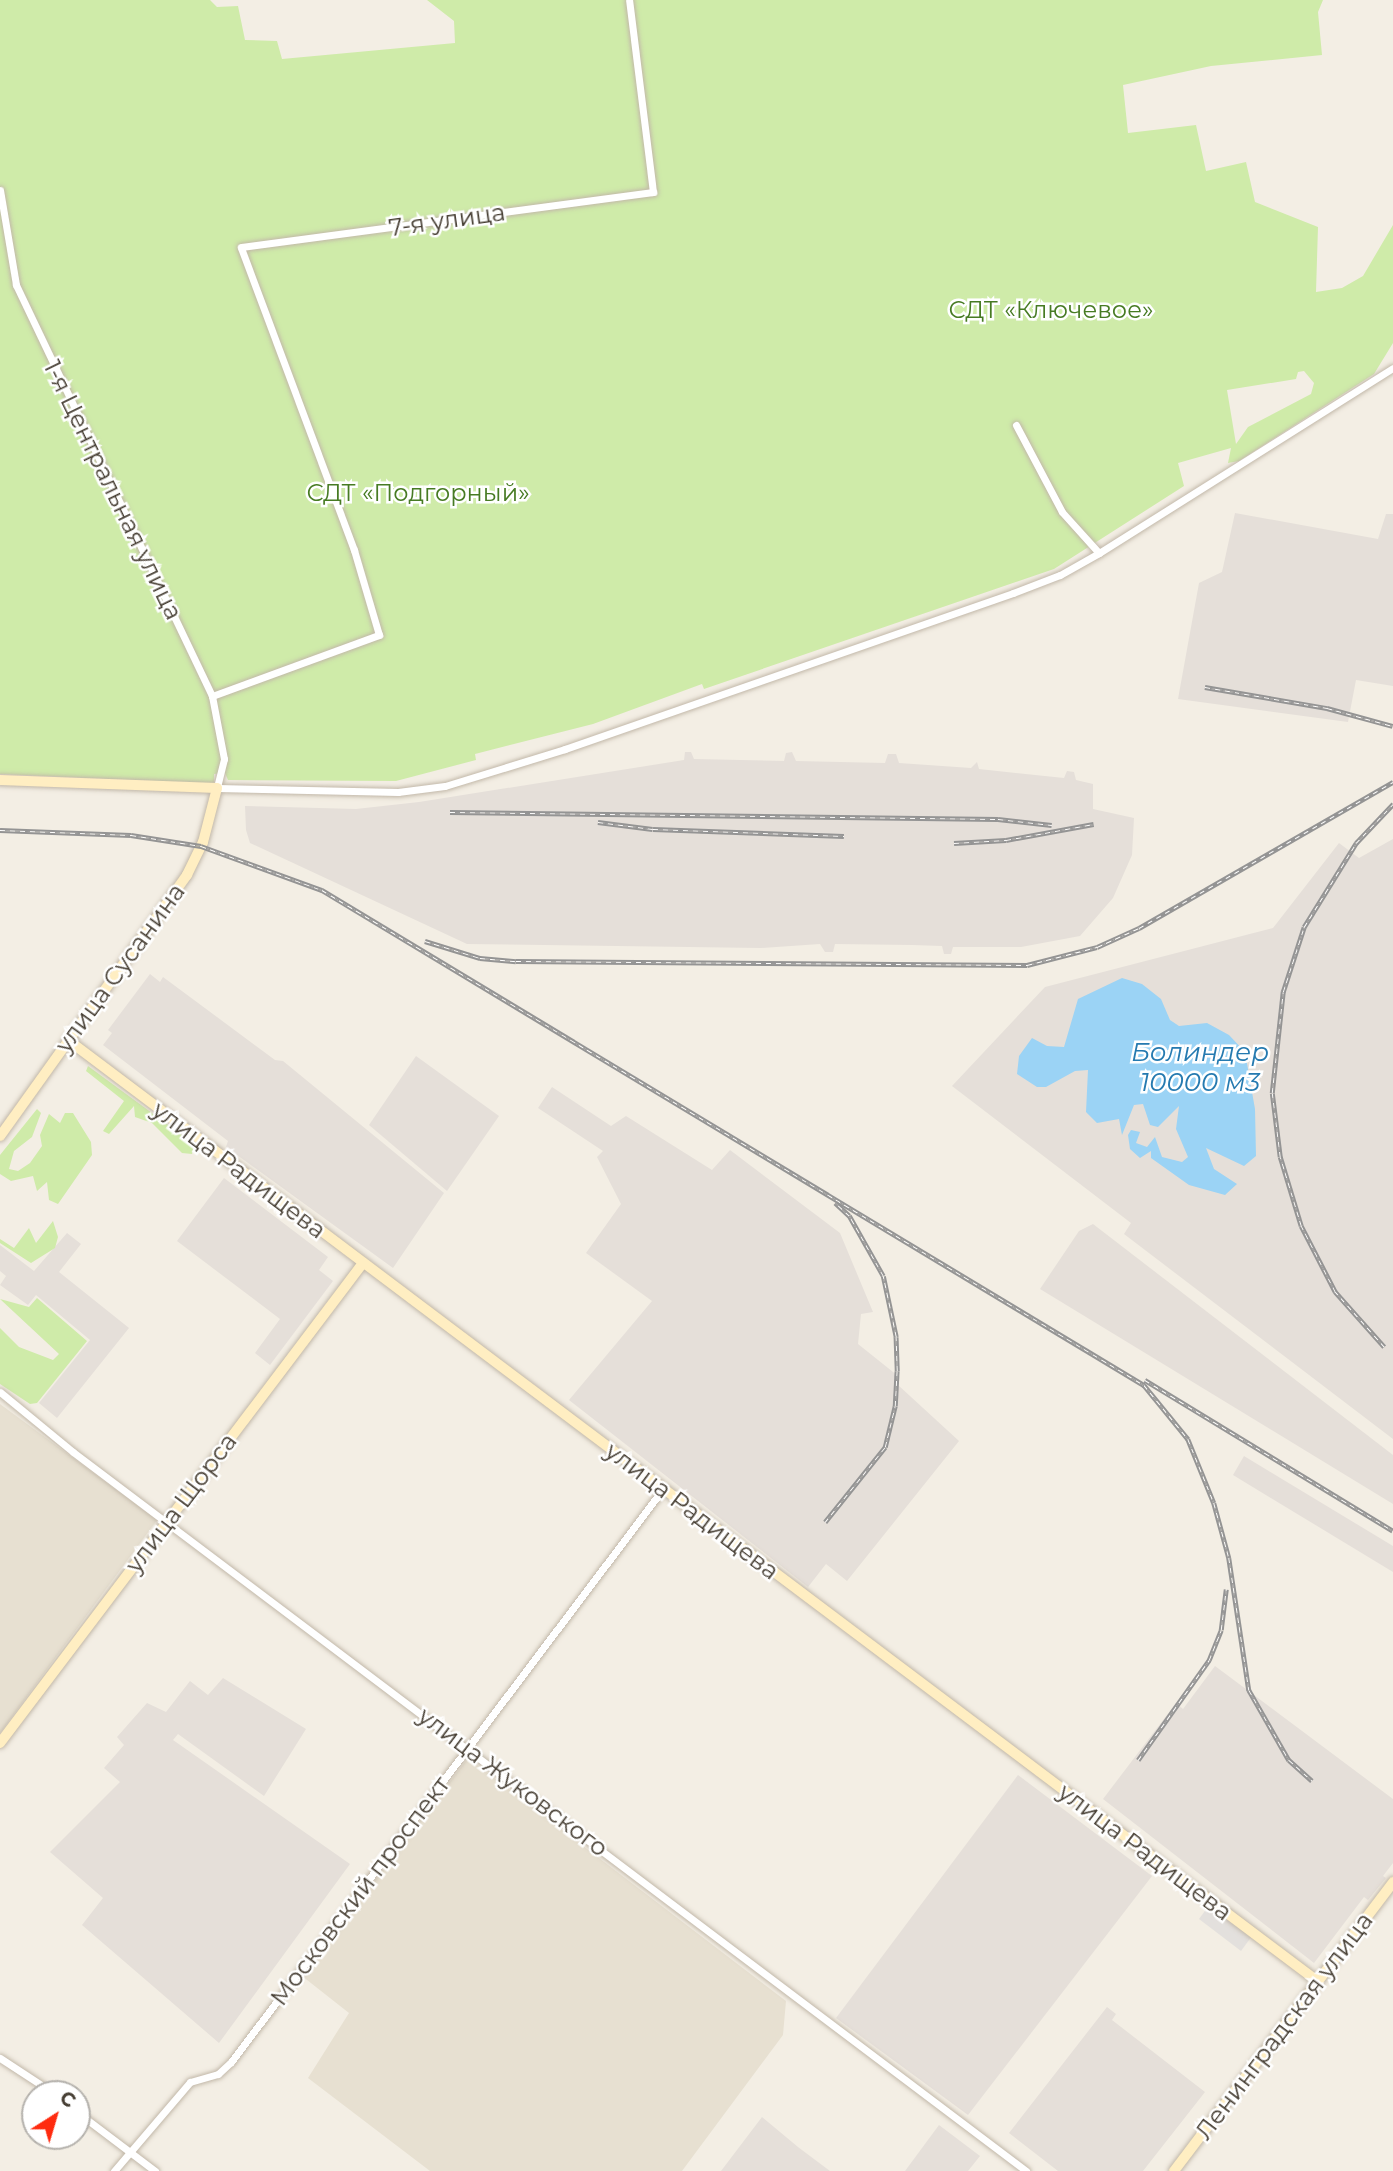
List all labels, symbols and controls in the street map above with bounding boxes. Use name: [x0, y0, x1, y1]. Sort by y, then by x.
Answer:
street label: 7-я улица: [387, 198, 507, 242]
park label: СДТ «Ключевое»: [949, 296, 1153, 324]
street label: 1-я Центральная улица: [38, 356, 188, 624]
park label: СДТ «Подгорный»: [306, 479, 530, 507]
street label: улица Сусанина: [49, 878, 191, 1058]
water label: Болиндер 10000 м3: [1131, 1037, 1269, 1098]
street label: улица Радищева: [147, 1095, 331, 1245]
street label: улица Щорса: [119, 1428, 243, 1578]
street label: улица Радищева: [600, 1436, 784, 1586]
street label: улица Жуковского: [412, 1701, 614, 1863]
street label: Московский проспект: [264, 1771, 456, 2011]
street label: улица Радищева: [1053, 1777, 1237, 1927]
street label: Ленинградская улица: [1189, 1907, 1379, 2145]
north arrow: [21, 2080, 91, 2150]
text: С: [55, 2086, 80, 2113]

